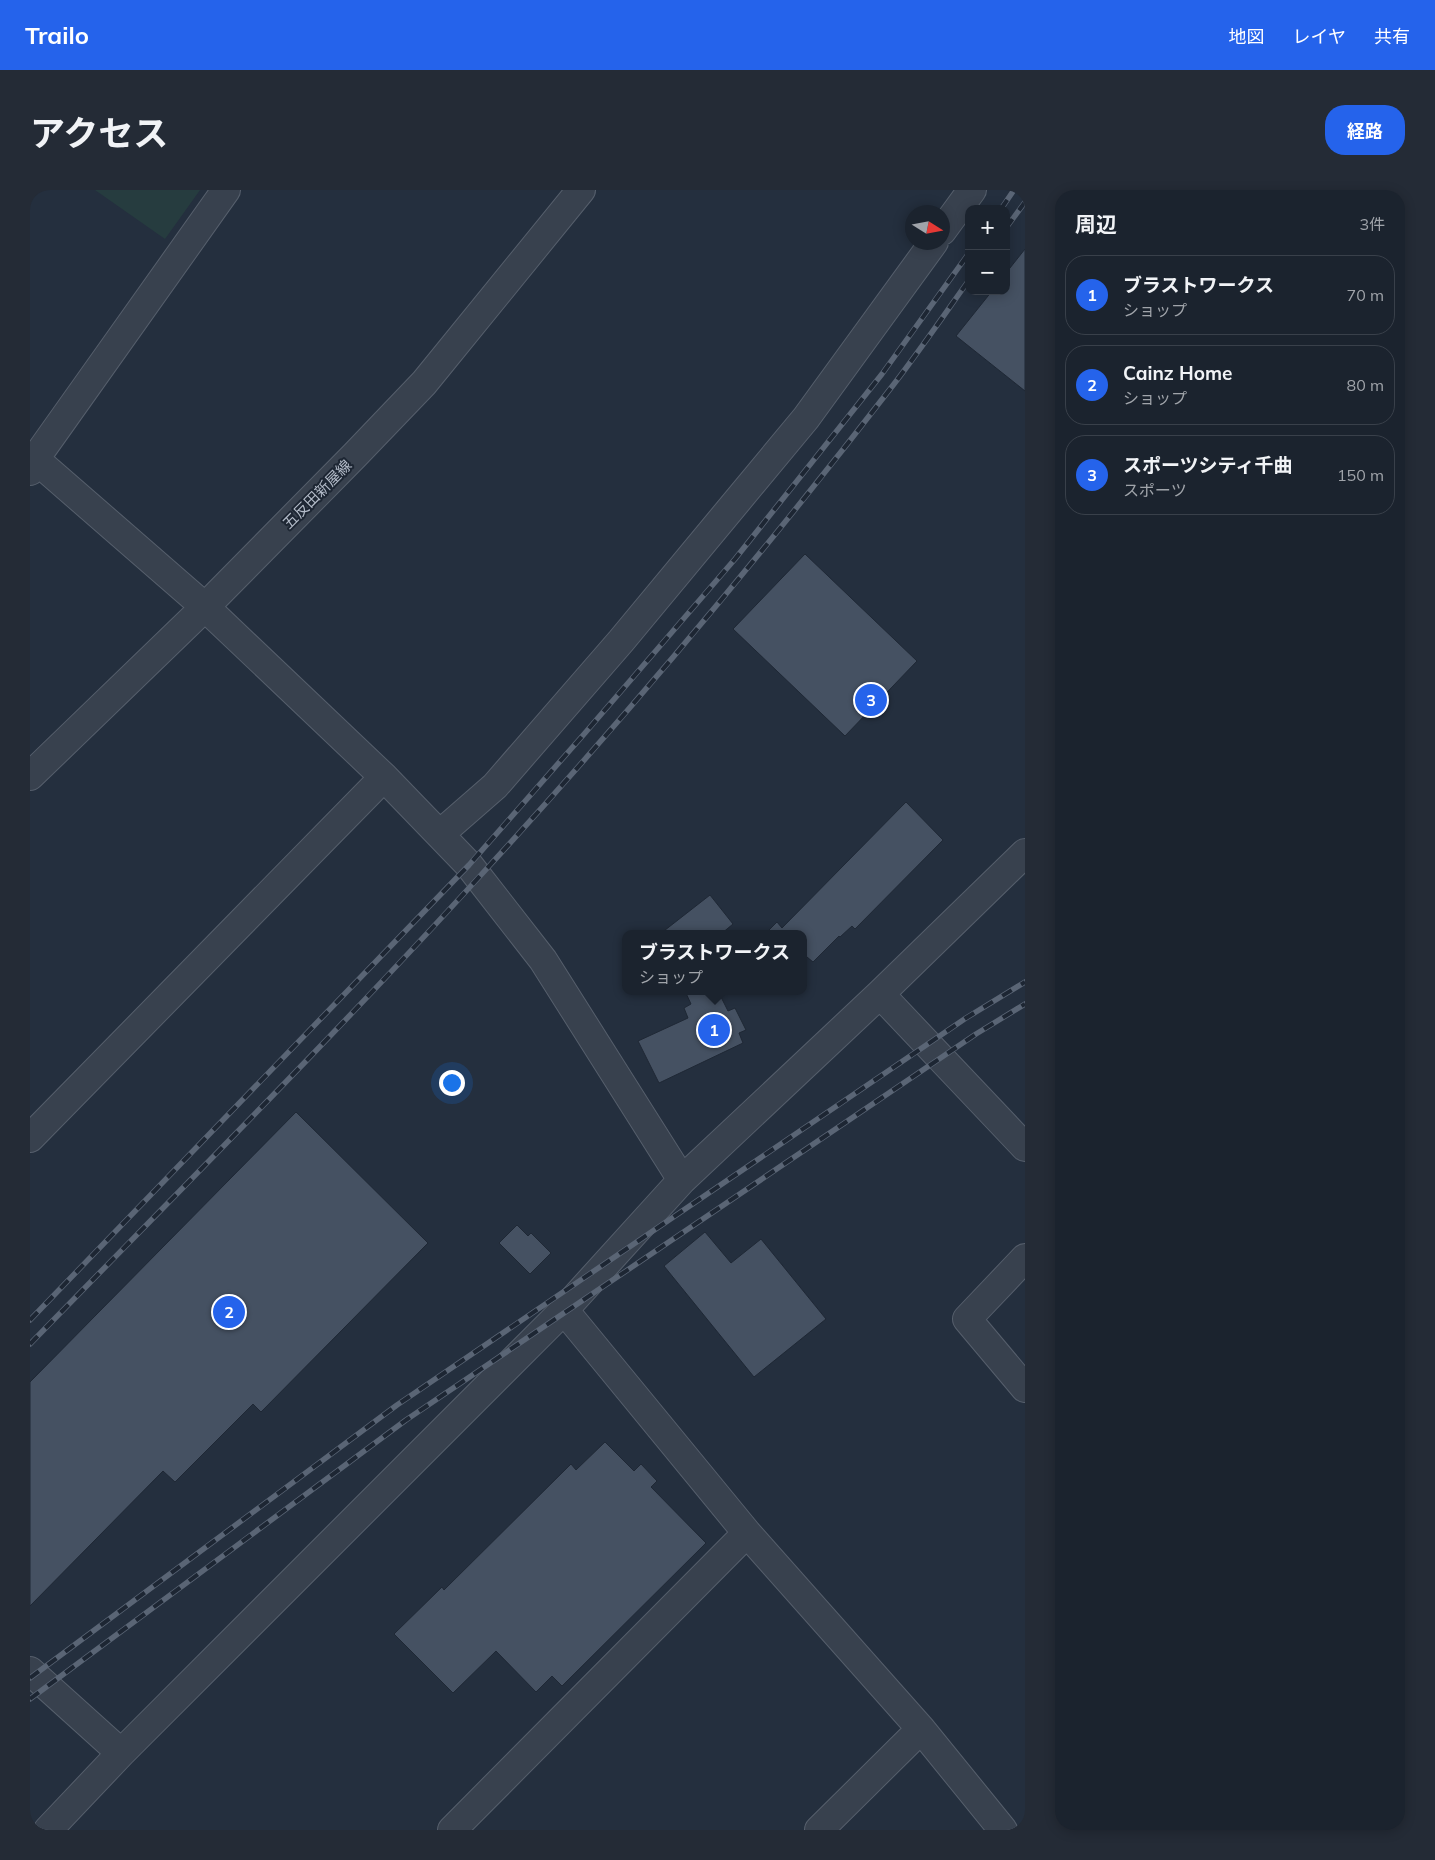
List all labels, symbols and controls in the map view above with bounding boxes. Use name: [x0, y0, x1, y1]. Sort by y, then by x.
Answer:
text: Trailo: [25, 20, 89, 50]
text: 地図: [1229, 25, 1265, 48]
text: レイヤ: [1293, 25, 1346, 48]
text: 共有: [1374, 25, 1410, 48]
button: 経路: [1325, 105, 1405, 155]
text: アクセス: [30, 111, 168, 155]
north arrow: [905, 205, 950, 250]
map controls: [965, 205, 1010, 295]
button: +: [965, 205, 1010, 250]
text: 周辺: [1075, 211, 1117, 237]
text: 3件: [1359, 214, 1385, 234]
button: −: [965, 250, 1010, 295]
text: ブラストワークス: [1123, 273, 1274, 297]
text: 1: [1087, 285, 1097, 305]
text: 70 m: [1347, 285, 1384, 305]
text: ショップ: [1123, 300, 1187, 320]
text: Cainz Home: [1123, 361, 1233, 385]
text: 2: [1087, 375, 1097, 395]
text: 80 m: [1347, 375, 1384, 395]
text: ショップ: [1123, 388, 1187, 408]
text: スポーツシティ千曲: [1123, 453, 1292, 477]
street label: 五反田新屋線: [278, 455, 356, 533]
text: 3: [1087, 465, 1097, 485]
text: 150 m: [1337, 465, 1384, 485]
text: スポーツ: [1123, 480, 1187, 500]
pin: 3: [855, 681, 887, 719]
popup: [622, 930, 807, 995]
text: ブラストワークス: [639, 940, 790, 964]
text: ショップ: [639, 967, 703, 987]
pin: 1: [698, 1011, 730, 1049]
your location: [439, 1070, 465, 1096]
pin: 2: [213, 1293, 245, 1331]

